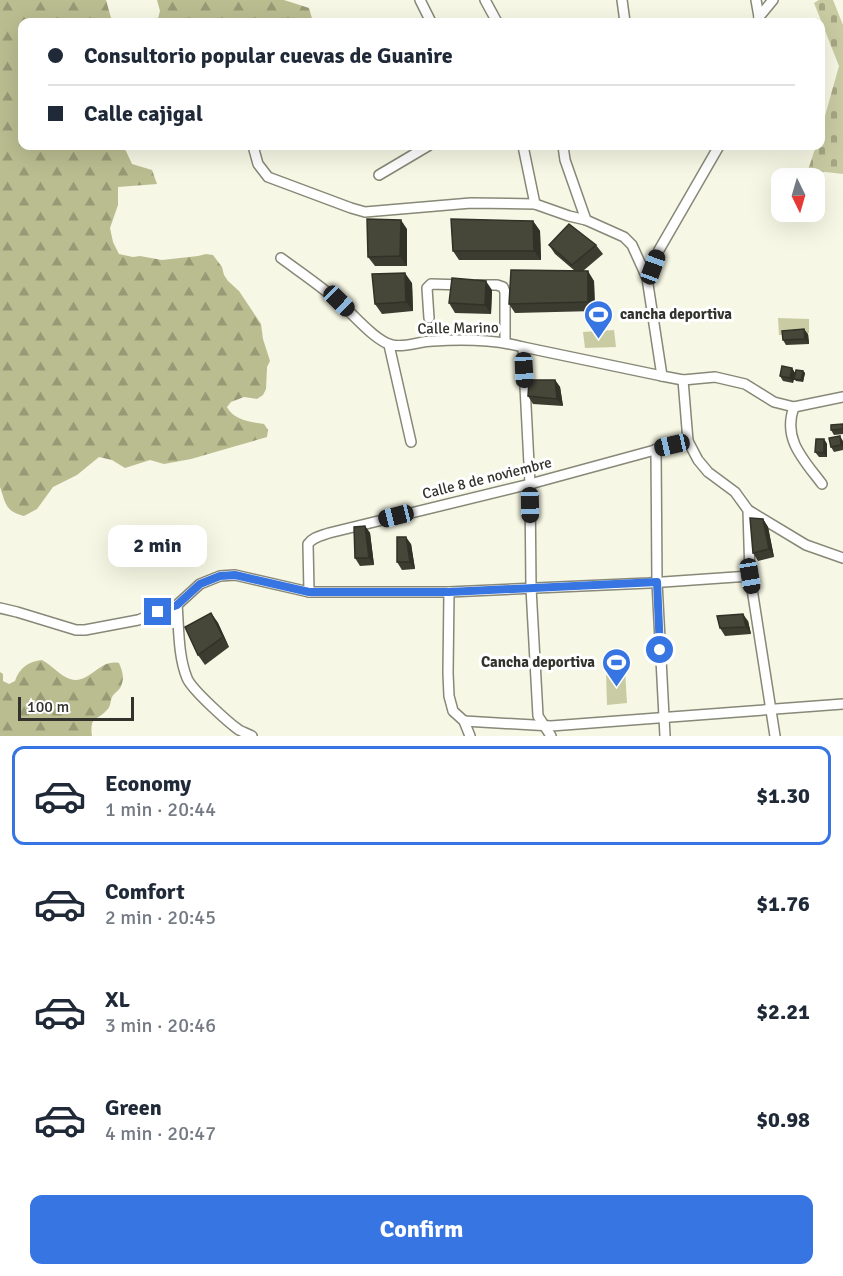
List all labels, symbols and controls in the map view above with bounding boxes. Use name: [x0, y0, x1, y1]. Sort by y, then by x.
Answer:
text: Consultorio popular cuevas de Guanire: [84, 42, 453, 69]
text: Calle cajigal: [84, 100, 203, 127]
north arrow: [771, 168, 825, 222]
map controls: [771, 168, 825, 222]
car: [638, 247, 668, 287]
car: [320, 282, 358, 320]
sports icon: cancha deportiva: [583, 298, 615, 340]
place label: cancha deportiva: [620, 305, 732, 323]
street label: Calle Marino: [417, 318, 499, 338]
car: [514, 352, 534, 388]
car: [652, 432, 692, 458]
street label: Calle 8 de noviembre: [420, 453, 554, 503]
car: [521, 487, 539, 523]
car: [376, 503, 416, 529]
callout: 2 min: [108, 525, 207, 567]
text: 2 min: [133, 533, 182, 558]
car: [738, 557, 762, 595]
route end: [144, 598, 171, 625]
route start: [646, 636, 673, 663]
sports icon: Cancha deportiva: [600, 646, 632, 688]
place label: Cancha deportiva: [481, 653, 595, 671]
scale bar: [18, 694, 134, 722]
text: 100 m: [27, 697, 69, 717]
icon: car: [33, 769, 87, 823]
text: Economy: [105, 770, 191, 797]
text: $1.30: [756, 782, 810, 809]
text: 1 min · 20:44: [105, 797, 216, 822]
icon: car: [33, 877, 87, 931]
text: Comfort: [105, 878, 185, 905]
text: $1.76: [756, 890, 810, 917]
text: 2 min · 20:45: [105, 905, 216, 930]
icon: car: [33, 985, 87, 1039]
text: XL: [105, 986, 130, 1013]
text: $2.21: [756, 998, 810, 1025]
text: 3 min · 20:46: [105, 1013, 216, 1038]
icon: car: [33, 1093, 87, 1147]
text: Green: [105, 1094, 162, 1121]
text: $0.98: [756, 1106, 810, 1133]
text: 4 min · 20:47: [105, 1121, 216, 1146]
button: Confirm: [30, 1195, 813, 1264]

